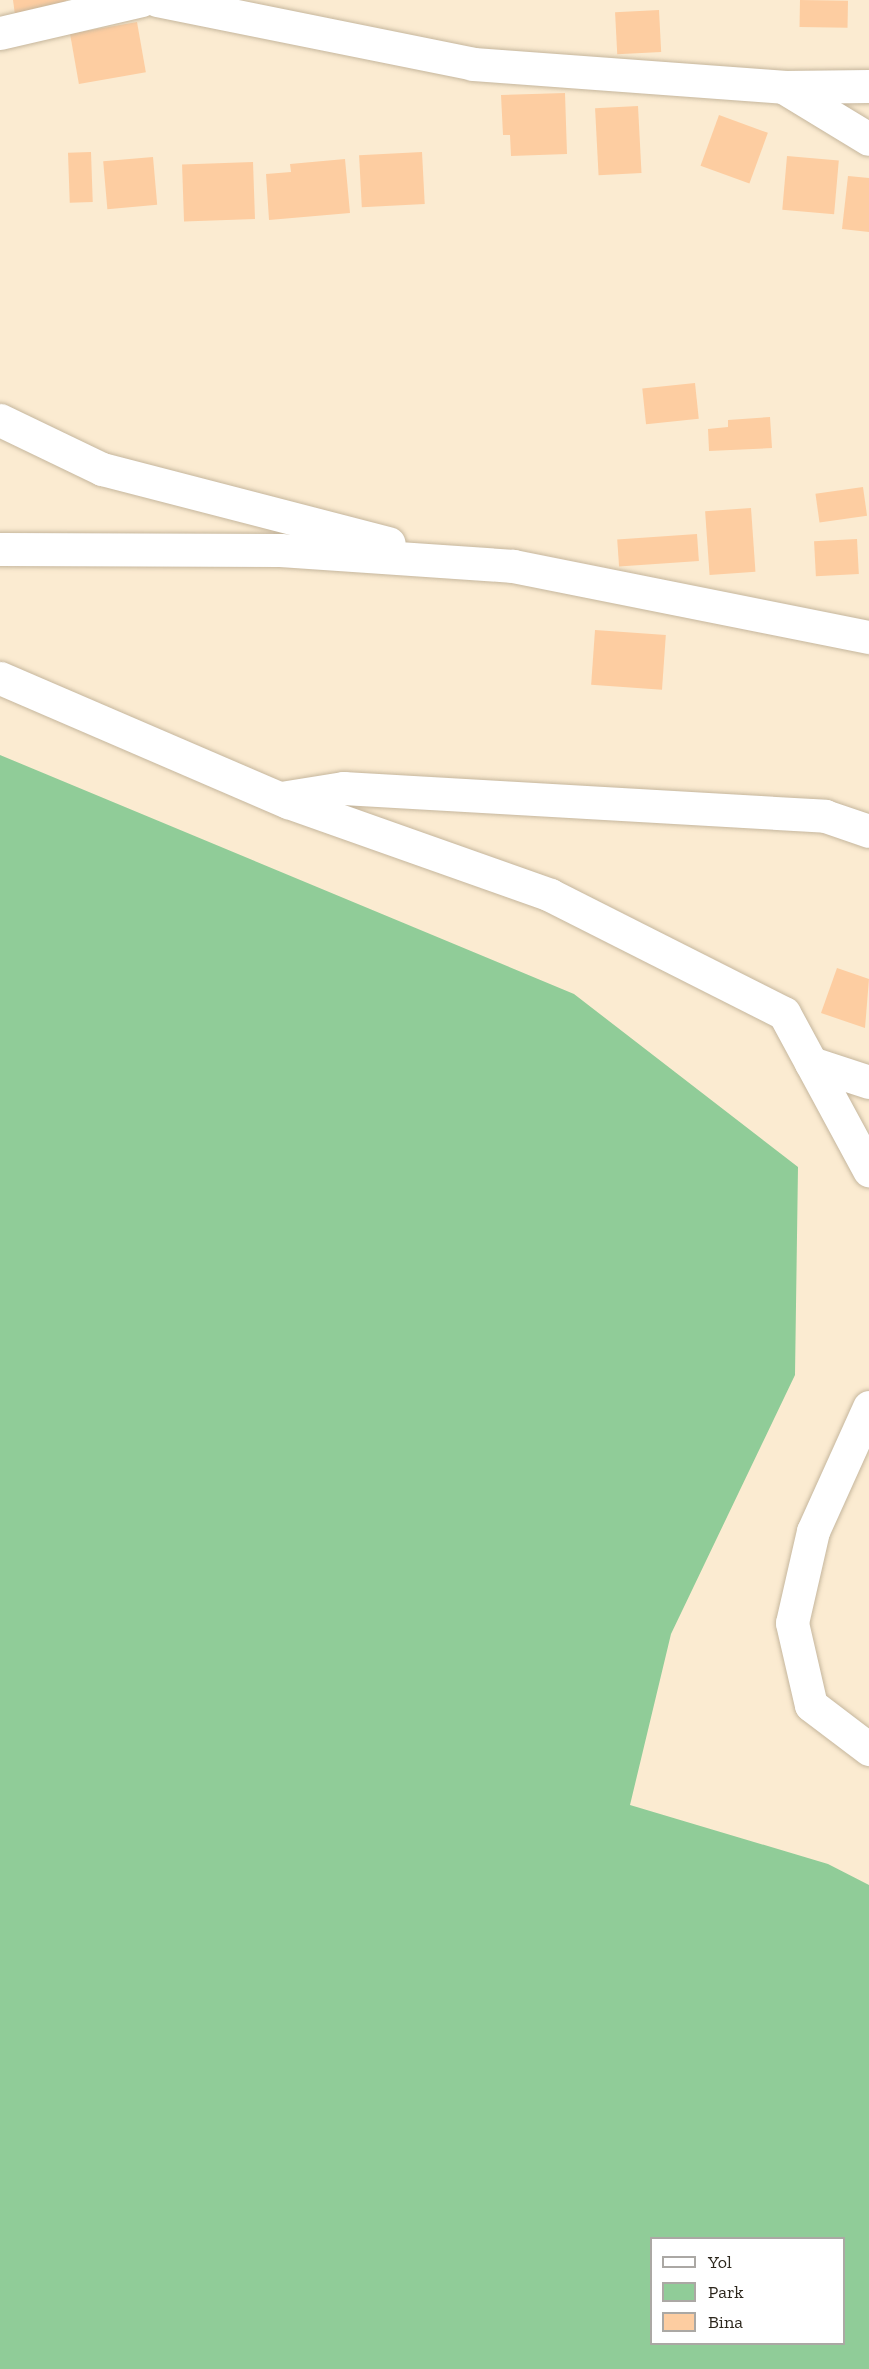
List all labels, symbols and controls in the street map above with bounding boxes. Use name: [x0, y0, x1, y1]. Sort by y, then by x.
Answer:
legend: [650, 2237, 845, 2345]
text: Yol: [708, 2251, 732, 2273]
text: Park: [708, 2281, 744, 2303]
text: Bina: [708, 2311, 743, 2333]

